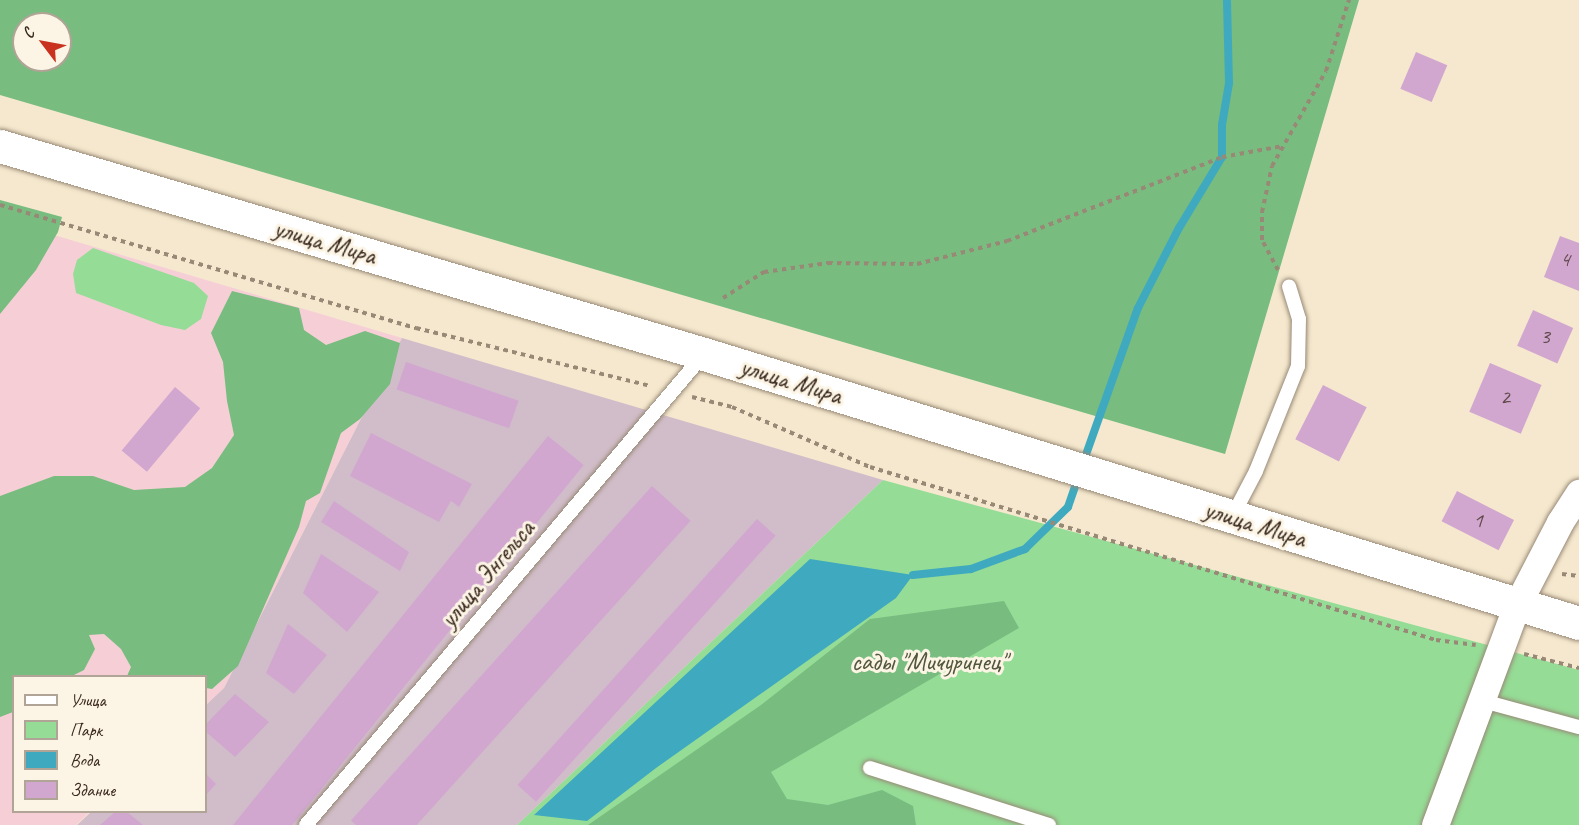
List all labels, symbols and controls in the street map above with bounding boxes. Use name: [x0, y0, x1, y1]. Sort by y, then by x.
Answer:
north arrow: [12, 12, 72, 72]
text: С: [18, 25, 39, 42]
street label: улица Мира: [270, 213, 380, 271]
house number: 4: [1560, 247, 1570, 273]
house number: 3: [1540, 324, 1550, 350]
street label: улица Мира: [736, 351, 846, 411]
house number: 2: [1500, 385, 1510, 411]
street label: улица Мира: [1200, 494, 1310, 554]
house number: 1: [1473, 508, 1483, 534]
street label: улица Энгельса: [433, 514, 541, 634]
park label: сады "Мичуринец": [851, 646, 1007, 678]
legend: [12, 675, 207, 813]
text: Улица: [70, 689, 106, 711]
text: Парк: [70, 719, 102, 741]
text: Вода: [70, 749, 99, 771]
text: Здание: [70, 779, 115, 801]

